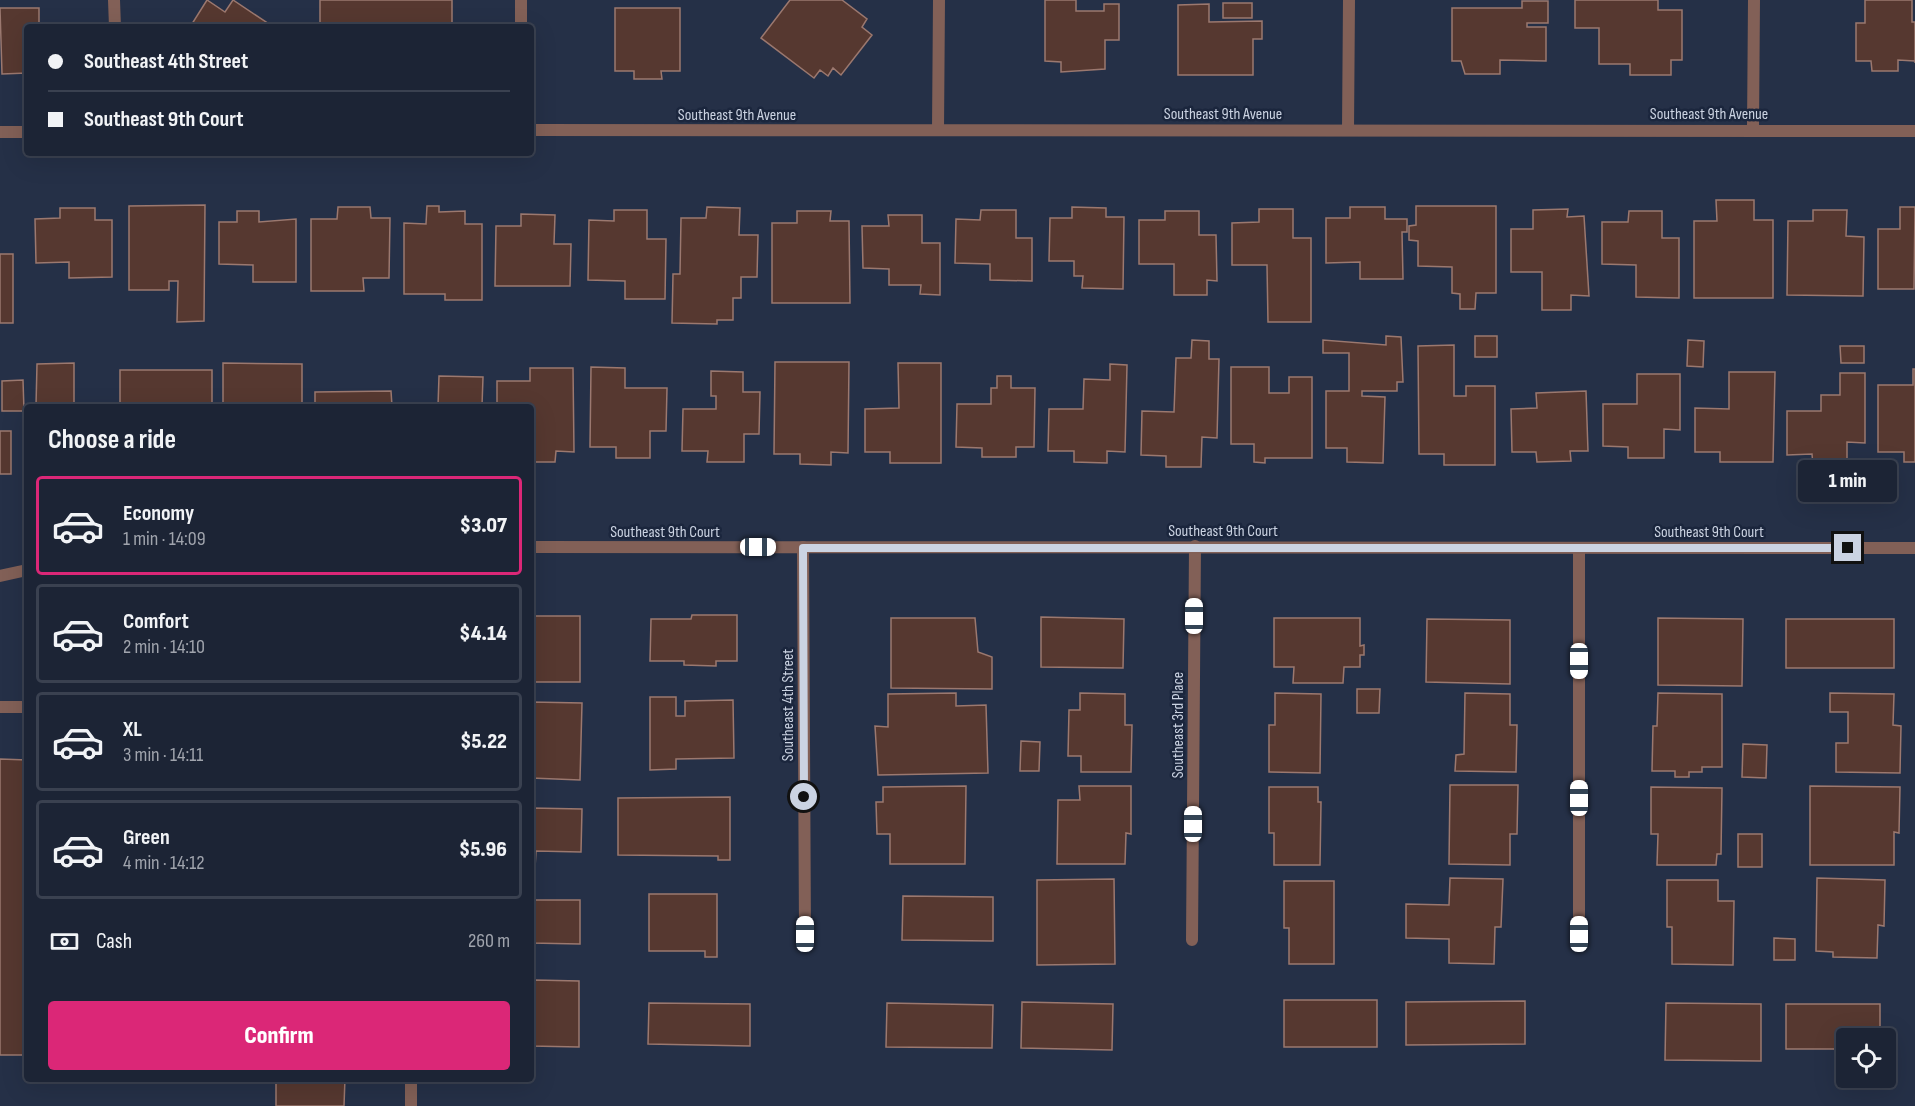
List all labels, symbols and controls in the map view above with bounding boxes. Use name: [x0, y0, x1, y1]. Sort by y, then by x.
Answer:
text: Southeast 4th Street: [84, 48, 248, 75]
street label: Southeast 9th Avenue: [1164, 105, 1282, 124]
street label: Southeast 9th Avenue: [1650, 105, 1768, 124]
text: Southeast 9th Court: [84, 106, 244, 133]
street label: Southeast 9th Avenue: [678, 106, 796, 125]
text: Choose a ride: [48, 424, 176, 456]
callout: 1 min: [1798, 461, 1898, 503]
text: 1 min: [1828, 469, 1867, 493]
icon: car: [51, 499, 105, 553]
text: Economy: [123, 500, 194, 527]
text: $3.07: [460, 512, 507, 539]
street label: Southeast 9th Court: [1168, 522, 1278, 541]
street label: Southeast 9th Court: [610, 523, 720, 542]
street label: Southeast 9th Court: [1654, 523, 1764, 542]
text: 1 min · 14:09: [123, 527, 206, 551]
route end: [1834, 534, 1861, 561]
car: [740, 538, 776, 556]
car: [1185, 598, 1203, 634]
icon: car: [51, 607, 105, 661]
text: Comfort: [123, 608, 189, 635]
text: $4.14: [459, 620, 507, 647]
text: 2 min · 14:10: [123, 635, 205, 659]
car: [1570, 643, 1588, 679]
street label: Southeast 4th Street: [779, 649, 798, 761]
street label: Southeast 3rd Place: [1169, 672, 1188, 778]
icon: car: [51, 715, 105, 769]
text: XL: [123, 716, 142, 743]
text: $5.22: [460, 728, 507, 755]
text: 3 min · 14:11: [123, 743, 203, 767]
car: [1570, 780, 1588, 816]
route start: [790, 783, 817, 810]
car: [1184, 806, 1202, 842]
icon: car: [51, 823, 105, 877]
text: Green: [123, 824, 170, 851]
text: $5.96: [459, 836, 507, 863]
text: 4 min · 14:12: [123, 851, 205, 875]
car: [796, 916, 814, 952]
car: [1570, 916, 1588, 952]
icon: cash: [48, 925, 81, 958]
text: Cash: [96, 928, 132, 955]
text: 260 m: [468, 929, 510, 953]
button: Confirm: [48, 1001, 510, 1070]
map controls: [1836, 1028, 1896, 1088]
button: locate: [1836, 1028, 1896, 1088]

